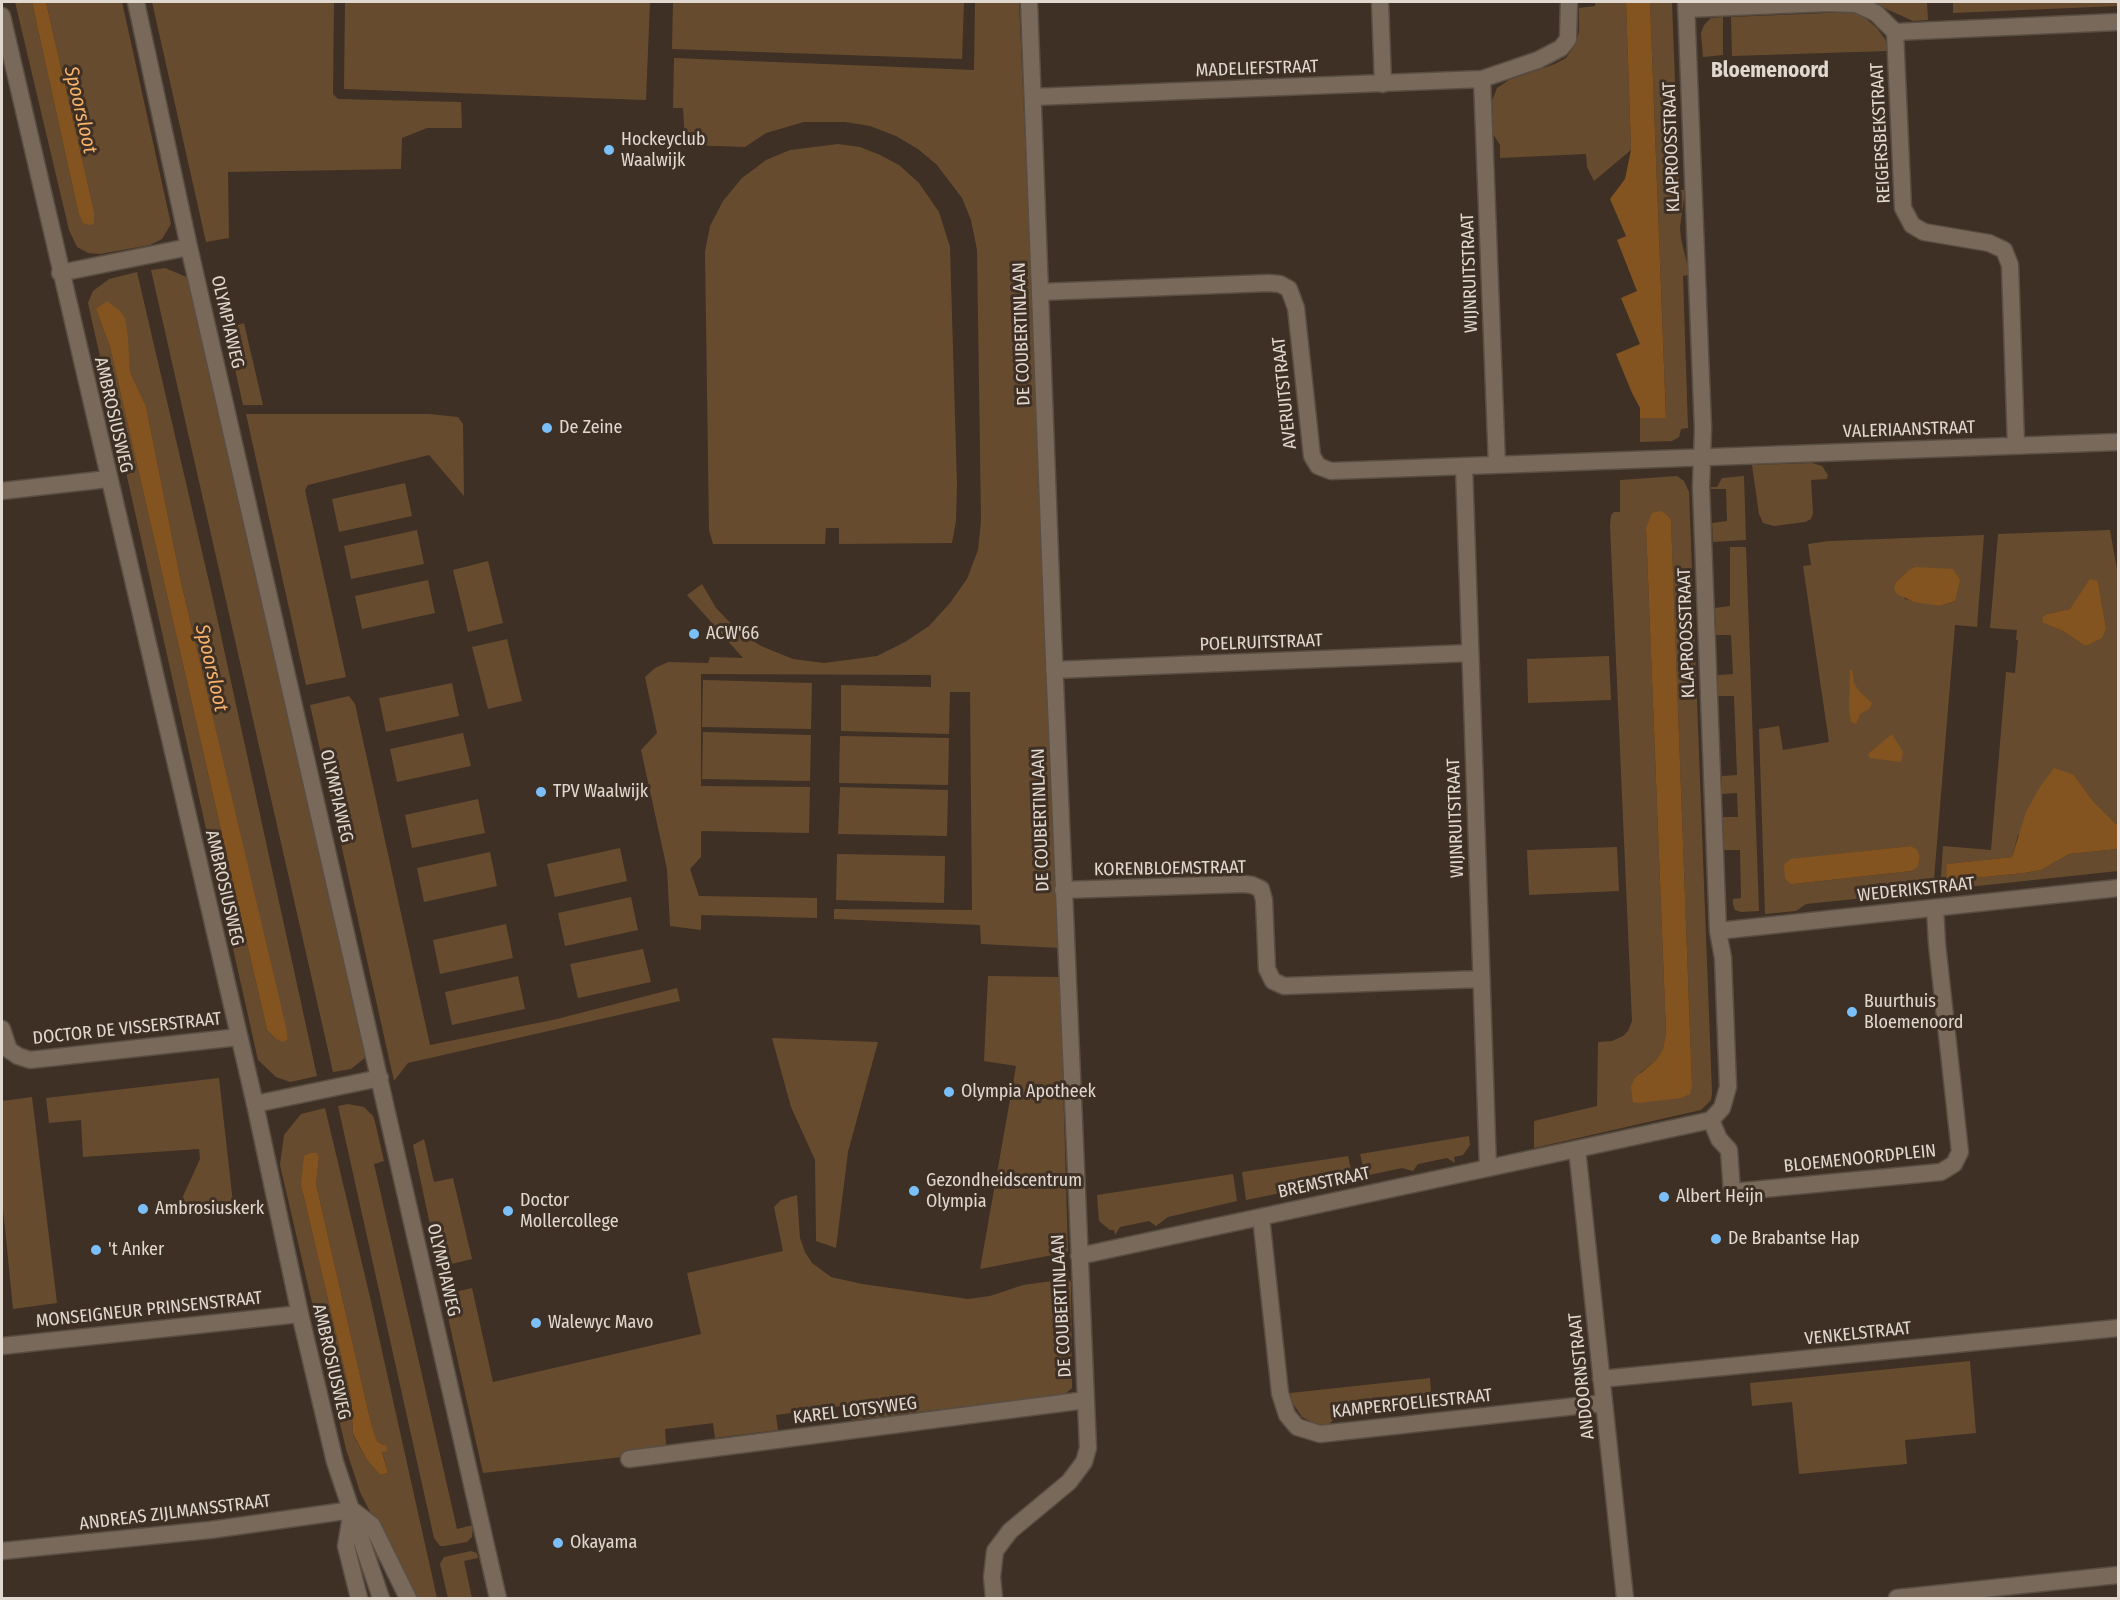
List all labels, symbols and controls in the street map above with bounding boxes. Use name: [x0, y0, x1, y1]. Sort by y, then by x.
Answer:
street label: MADELIEFSTRAAT: [1195, 56, 1319, 82]
district label: Bloemenoord: [1711, 58, 1829, 84]
street label: REIGERSBEKSTRAAT: [1867, 62, 1895, 204]
water label: Spoorsloot: [58, 64, 102, 156]
street label: KLAPROOSSTRAAT: [1659, 81, 1685, 213]
place label: Hockeyclub Waalwijk: [621, 129, 706, 172]
marker: Hockeyclub Waalwijk: [602, 143, 616, 157]
street label: WIJNRUITSTRAAT: [1457, 213, 1483, 333]
street label: DE COUBERTINLAAN: [1009, 262, 1035, 406]
street label: OLYMPIAWEG: [206, 273, 248, 371]
street label: AVERUITSTRAAT: [1268, 336, 1302, 450]
street label: AMBROSIUSWEG: [89, 355, 137, 475]
place label: De Zeine: [559, 417, 622, 439]
street label: VALERIAANSTRAAT: [1843, 417, 1975, 443]
marker: De Zeine: [540, 421, 554, 435]
street label: KLAPROOSSTRAAT: [1674, 567, 1700, 699]
water label: Spoorsloot: [189, 622, 233, 714]
place label: ACW'66: [706, 623, 759, 645]
marker: ACW'66: [687, 627, 701, 641]
street label: POELRUITSTRAAT: [1199, 630, 1323, 656]
street label: OLYMPIAWEG: [315, 747, 357, 845]
street label: DE COUBERTINLAAN: [1028, 748, 1054, 892]
street label: WIJNRUITSTRAAT: [1443, 758, 1469, 878]
place label: TPV Waalwijk: [553, 781, 648, 803]
marker: TPV Waalwijk: [534, 785, 548, 799]
street label: AMBROSIUSWEG: [200, 828, 248, 948]
street label: KORENBLOEMSTRAAT: [1094, 857, 1246, 881]
street label: WEDERIKSTRAAT: [1856, 873, 1976, 907]
place label: Buurthuis Bloemenoord: [1864, 991, 1963, 1034]
marker: Buurthuis Bloemenoord: [1845, 1005, 1859, 1019]
street label: DOCTOR DE VISSERSTRAAT: [32, 1008, 222, 1050]
place label: Olympia Apotheek: [961, 1081, 1096, 1103]
marker: Olympia Apotheek: [942, 1085, 956, 1099]
street label: BLOEMENOORDPLEIN: [1783, 1140, 1937, 1178]
street label: BREMSTRAAT: [1276, 1163, 1372, 1203]
place label: Gezondheidscentrum Olympia: [926, 1170, 1082, 1212]
marker: Gezondheidscentrum Olympia: [907, 1184, 921, 1198]
place label: Albert Heijn: [1676, 1186, 1763, 1208]
place label: Doctor Mollercollege: [520, 1190, 619, 1232]
marker: Albert Heijn: [1657, 1190, 1671, 1204]
place label: Ambrosiuskerk: [155, 1198, 264, 1220]
marker: Ambrosiuskerk: [136, 1202, 150, 1216]
marker: Doctor Mollercollege: [501, 1204, 515, 1218]
street label: OLYMPIAWEG: [422, 1221, 464, 1319]
place label: De Brabantse Hap: [1728, 1228, 1860, 1250]
marker: De Brabantse Hap: [1709, 1232, 1723, 1246]
street label: DE COUBERTINLAAN: [1047, 1234, 1077, 1378]
place label: 't Anker: [108, 1239, 164, 1261]
marker: 't Anker: [89, 1243, 103, 1257]
street label: MONSEIGNEUR PRINSENSTRAAT: [35, 1287, 263, 1333]
street label: AMBROSIUSWEG: [307, 1302, 355, 1422]
place label: Walewyc Mavo: [548, 1312, 654, 1334]
street label: ANDOORNSTRAAT: [1565, 1312, 1599, 1440]
marker: Walewyc Mavo: [529, 1316, 543, 1330]
street label: VENKELSTRAAT: [1804, 1318, 1912, 1350]
street label: KAMPERFOELIESTRAAT: [1331, 1385, 1493, 1423]
street label: KAREL LOTSYWEG: [792, 1393, 918, 1429]
street label: ANDREAS ZIJLMANSSTRAAT: [78, 1491, 272, 1535]
place label: Okayama: [570, 1532, 637, 1554]
marker: Okayama: [551, 1536, 565, 1550]

